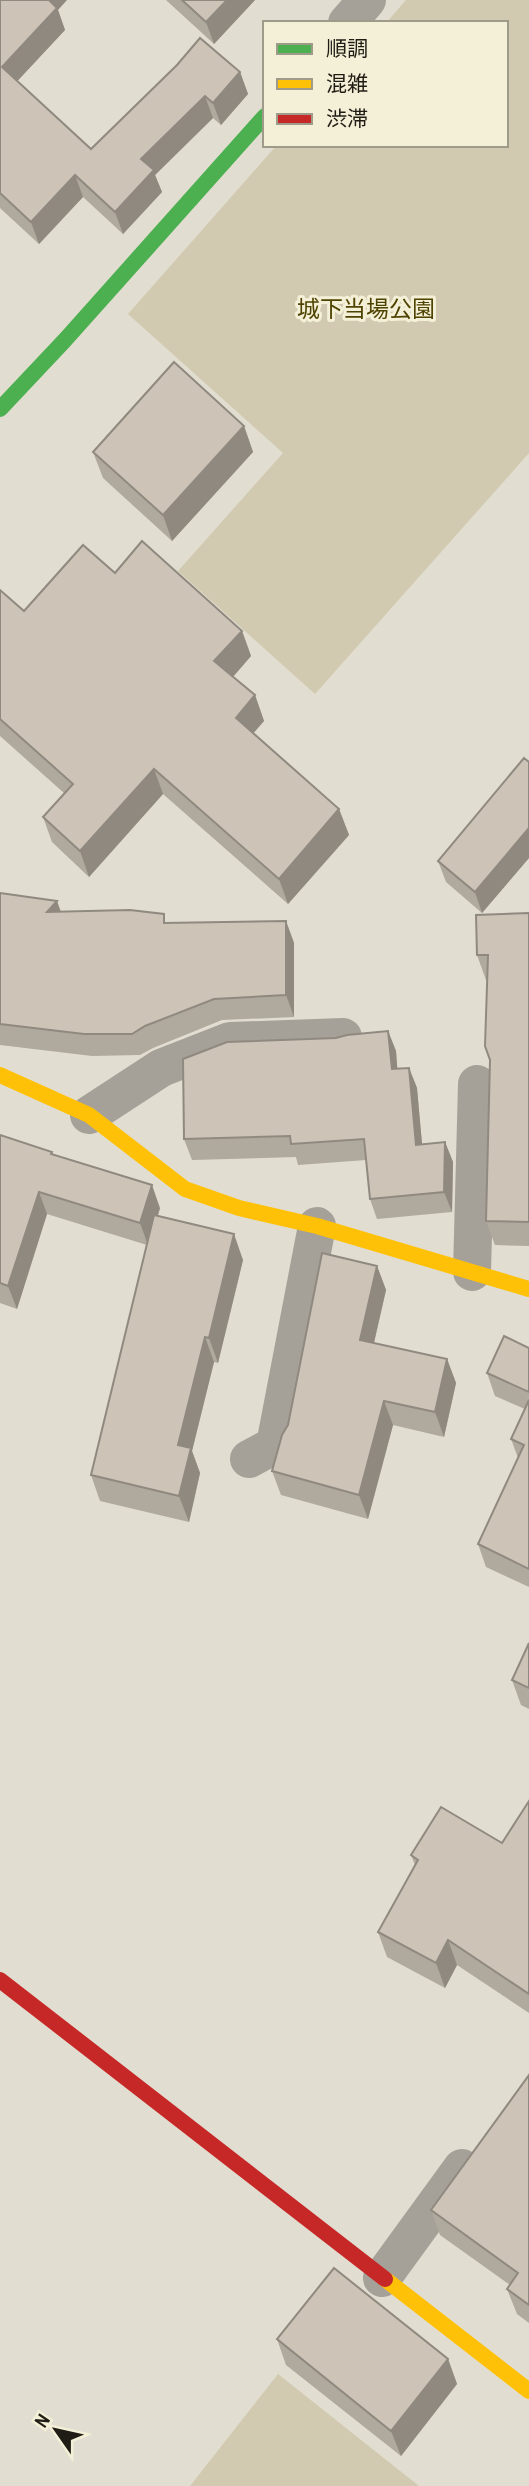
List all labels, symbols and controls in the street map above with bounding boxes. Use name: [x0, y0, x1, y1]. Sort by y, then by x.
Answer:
legend: [263, 21, 508, 147]
text: 順調: [326, 34, 368, 63]
text: 混雑: [326, 69, 368, 98]
text: 渋滞: [326, 104, 368, 133]
park label: 城下当場公園: [297, 293, 435, 324]
north arrow: [21, 2395, 91, 2465]
text: N: [28, 2409, 56, 2432]

